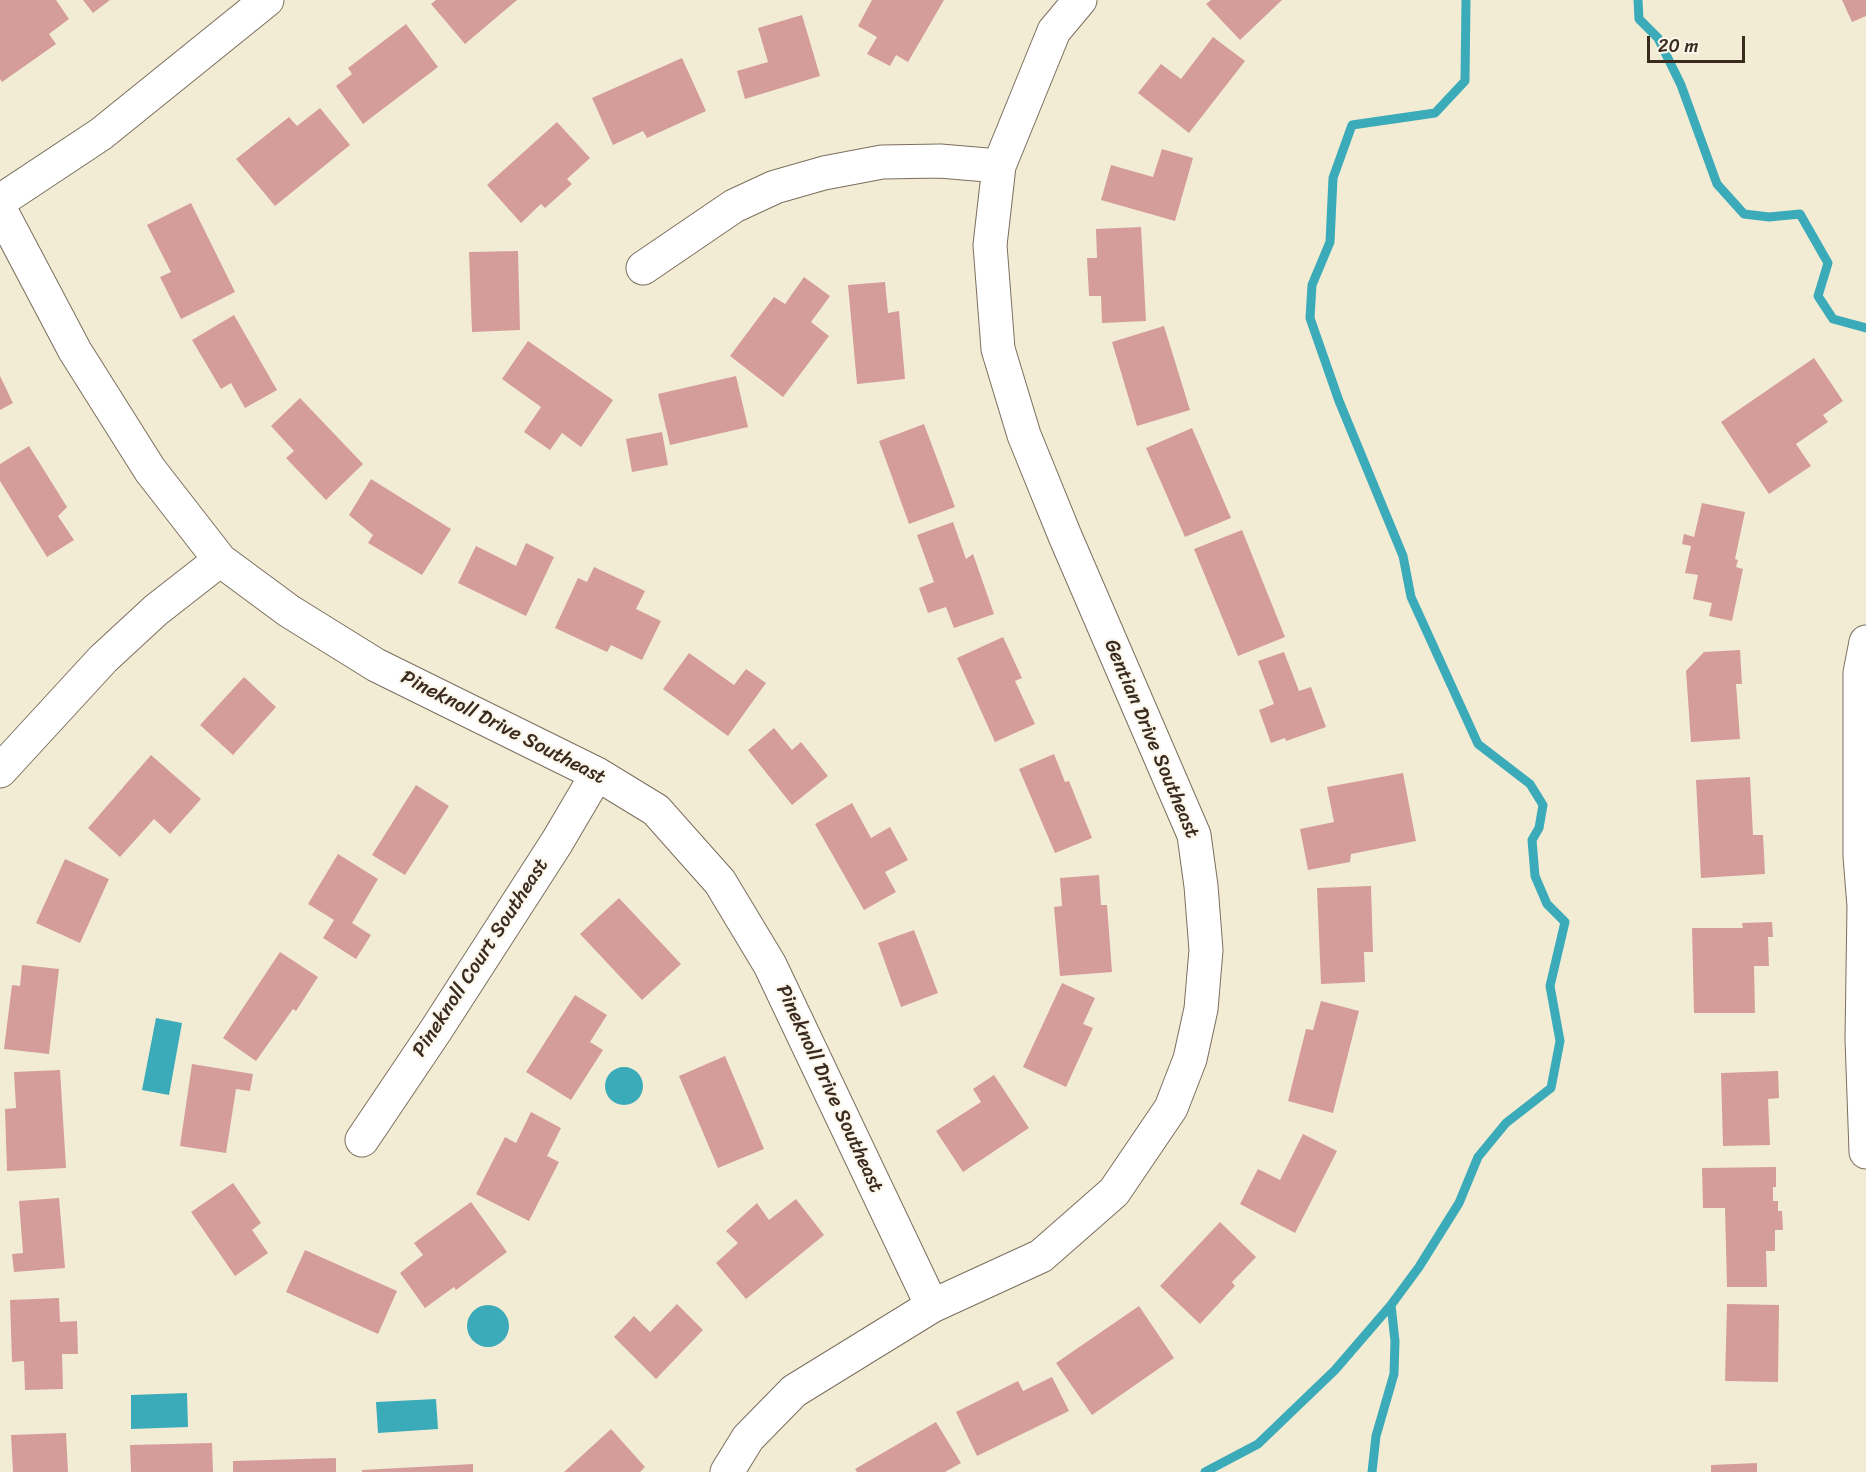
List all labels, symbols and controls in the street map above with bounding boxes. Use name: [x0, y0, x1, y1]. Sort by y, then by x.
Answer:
scale bar: [1650, 24, 1748, 62]
text: 20 m: [1658, 30, 1698, 62]
street label: Gentian Drive Southeast: [1098, 636, 1204, 842]
street label: Pineknoll Drive Southeast: [397, 666, 609, 790]
street label: Pineknoll Court Southeast: [408, 854, 554, 1062]
street label: Pineknoll Drive Southeast: [770, 981, 888, 1197]

